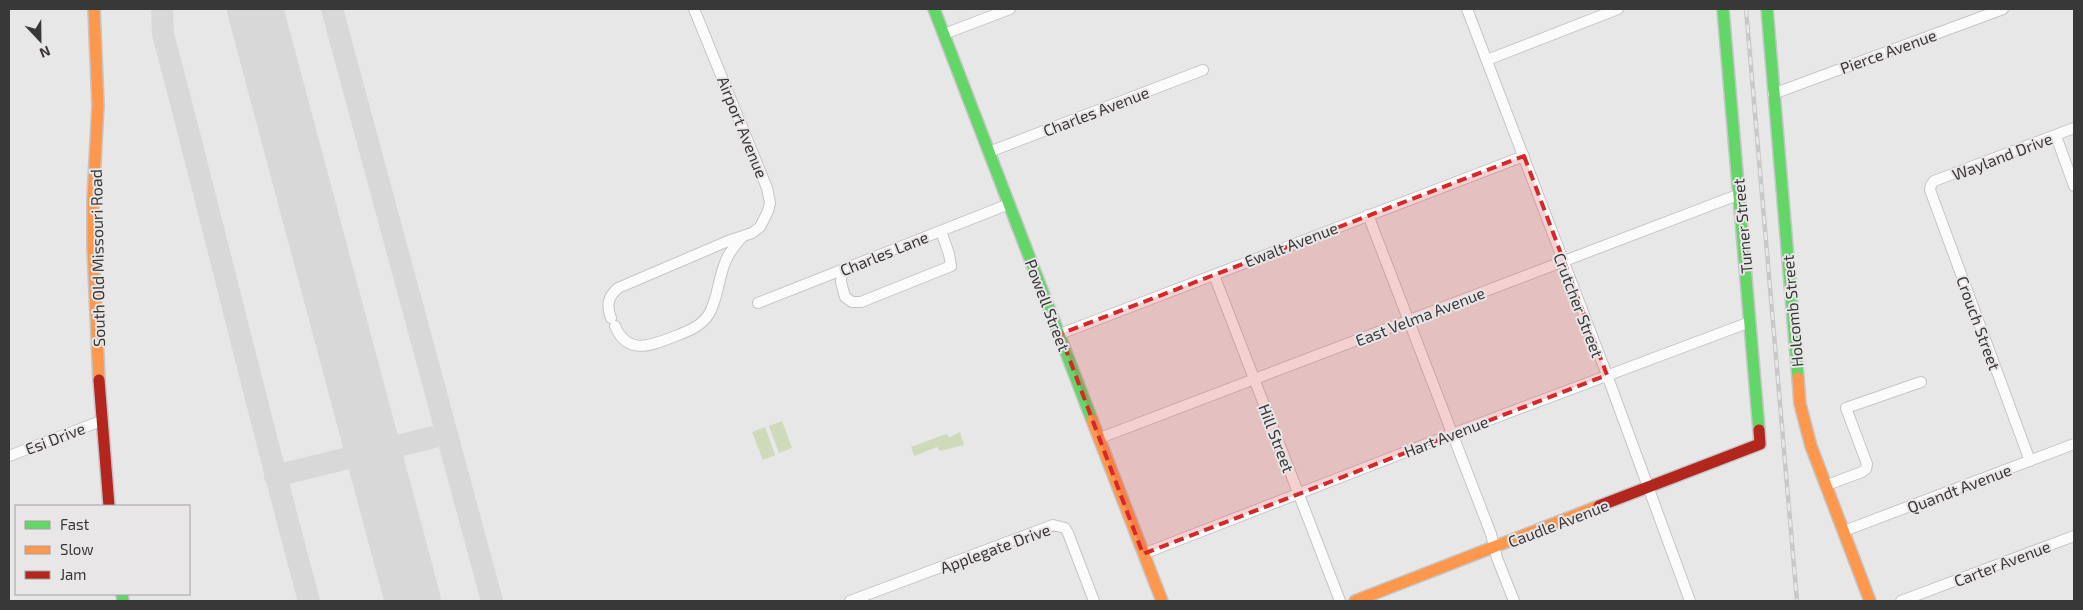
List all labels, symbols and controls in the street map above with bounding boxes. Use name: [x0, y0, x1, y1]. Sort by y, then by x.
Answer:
north arrow: [15, 15, 65, 65]
street label: Pierce Avenue: [1837, 25, 1939, 77]
text: N: [37, 43, 53, 62]
street label: Airport Avenue: [714, 73, 772, 181]
street label: Charles Avenue: [1040, 82, 1152, 140]
street label: Wayland Drive: [1949, 128, 2055, 184]
street label: South Old Missouri Road: [86, 169, 108, 347]
street label: Turner Street: [1728, 178, 1756, 274]
street label: Ewalt Avenue: [1242, 217, 1340, 271]
street label: Charles Lane: [837, 227, 931, 279]
street label: Crutcher Street: [1550, 250, 1608, 360]
street label: Holcomb Street: [1778, 254, 1806, 368]
street label: Powell Street: [1022, 256, 1074, 354]
street label: Crouch Street: [1953, 273, 2005, 373]
street label: East Velma Avenue: [1353, 283, 1487, 349]
street label: Hill Street: [1255, 401, 1299, 475]
street label: Hart Avenue: [1401, 411, 1491, 461]
street label: Esi Drive: [22, 418, 88, 458]
street label: Quandt Avenue: [1904, 459, 2014, 518]
street label: Caudle Avenue: [1505, 495, 1611, 551]
legend: [15, 505, 190, 595]
text: Fast: [60, 515, 90, 533]
street label: Applegate Drive: [937, 519, 1053, 577]
street label: Carter Avenue: [1951, 536, 2053, 590]
text: Slow: [60, 540, 94, 558]
text: Jam: [60, 565, 86, 583]

